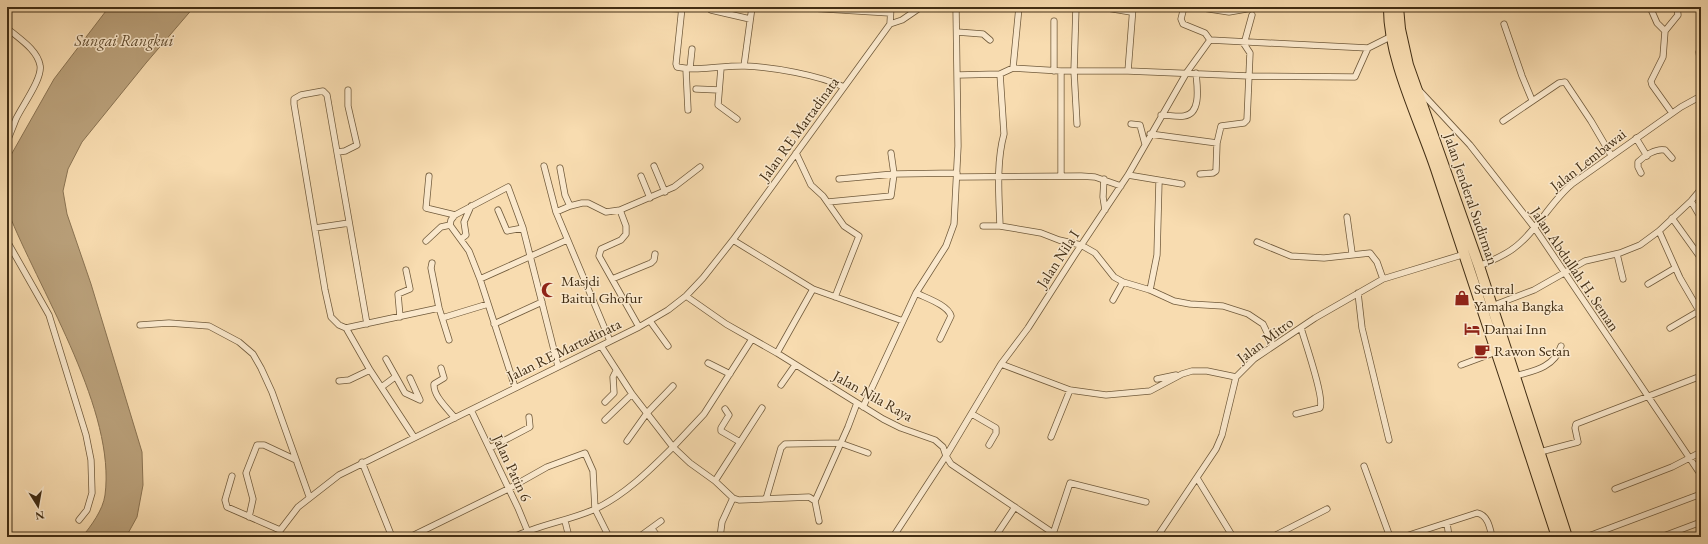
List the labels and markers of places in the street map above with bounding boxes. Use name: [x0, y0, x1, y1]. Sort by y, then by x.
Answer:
place label: Masjdi Baitul Ghofur: [561, 271, 642, 307]
place label: Sentral Yamaha Bangka: [1474, 279, 1564, 315]
mosque icon: Masjdi Baitul Ghofur: [540, 281, 558, 299]
shop icon: Sentral Yamaha Bangka: [1453, 289, 1471, 307]
place label: Damai Inn: [1484, 319, 1547, 338]
hotel icon: Damai Inn: [1463, 320, 1481, 338]
place label: Rawon Setan: [1494, 341, 1570, 360]
cafe icon: Rawon Setan: [1473, 342, 1491, 360]

